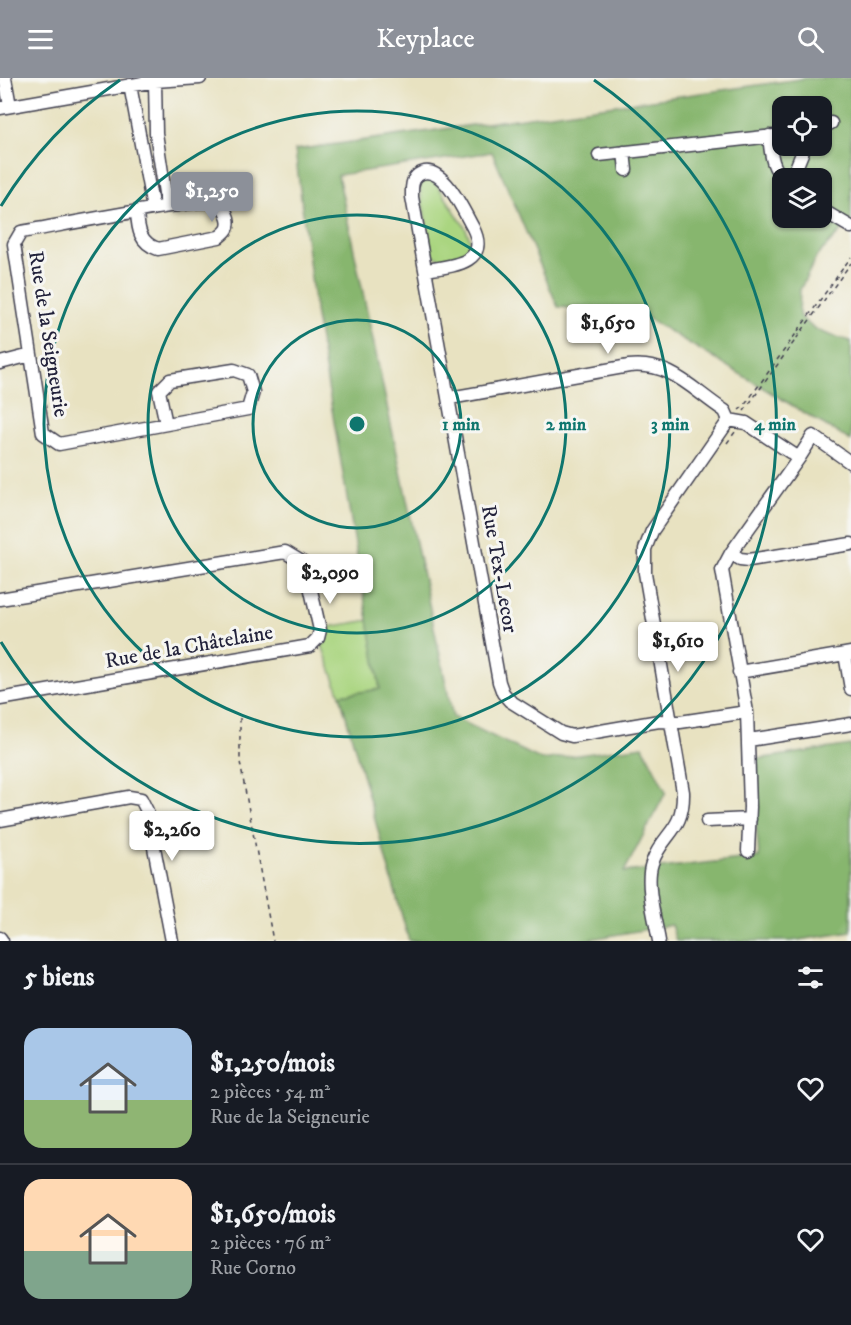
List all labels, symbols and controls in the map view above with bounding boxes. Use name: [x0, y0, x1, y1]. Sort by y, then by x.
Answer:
text: Keyplace: [376, 22, 475, 56]
icon: menu: [24, 23, 57, 56]
icon: search: [794, 23, 827, 56]
map controls: [772, 96, 832, 228]
button: locate: [772, 96, 832, 156]
button: layers: [772, 168, 832, 228]
pin: $1,250: [163, 172, 261, 223]
text: $1,250: [185, 179, 239, 204]
street label: Rue de la Seigneurie: [22, 249, 74, 419]
pin: $1,650: [559, 304, 657, 355]
text: $1,650: [581, 311, 635, 336]
centre of rings: [347, 414, 367, 434]
text: 1 min: [442, 414, 481, 436]
text: 2 min: [546, 414, 587, 436]
text: 3 min: [651, 414, 690, 436]
text: 4 min: [753, 414, 796, 436]
street label: Rue Tex-Lecor: [475, 503, 523, 635]
pin: $2,090: [281, 554, 379, 605]
text: $2,090: [301, 561, 359, 586]
street label: Rue de la Châtelaine: [103, 619, 275, 675]
pin: $1,610: [629, 622, 727, 673]
text: $1,610: [652, 629, 704, 654]
pin: $2,260: [123, 811, 221, 862]
text: $2,260: [143, 818, 201, 843]
text: 5 biens: [24, 961, 94, 994]
icon: filters: [794, 961, 827, 994]
text: $1,250/mois: [210, 1047, 335, 1080]
icon: home: [72, 1052, 144, 1124]
icon: heart: [794, 1072, 827, 1105]
text: 2 pièces · 54 m²: [210, 1080, 330, 1105]
text: Rue de la Seigneurie: [210, 1105, 370, 1130]
text: $1,650/mois: [210, 1198, 336, 1231]
icon: home: [72, 1203, 144, 1275]
icon: heart: [794, 1223, 827, 1256]
text: 2 pièces · 76 m²: [210, 1231, 331, 1256]
text: Rue Corno: [210, 1256, 296, 1281]

